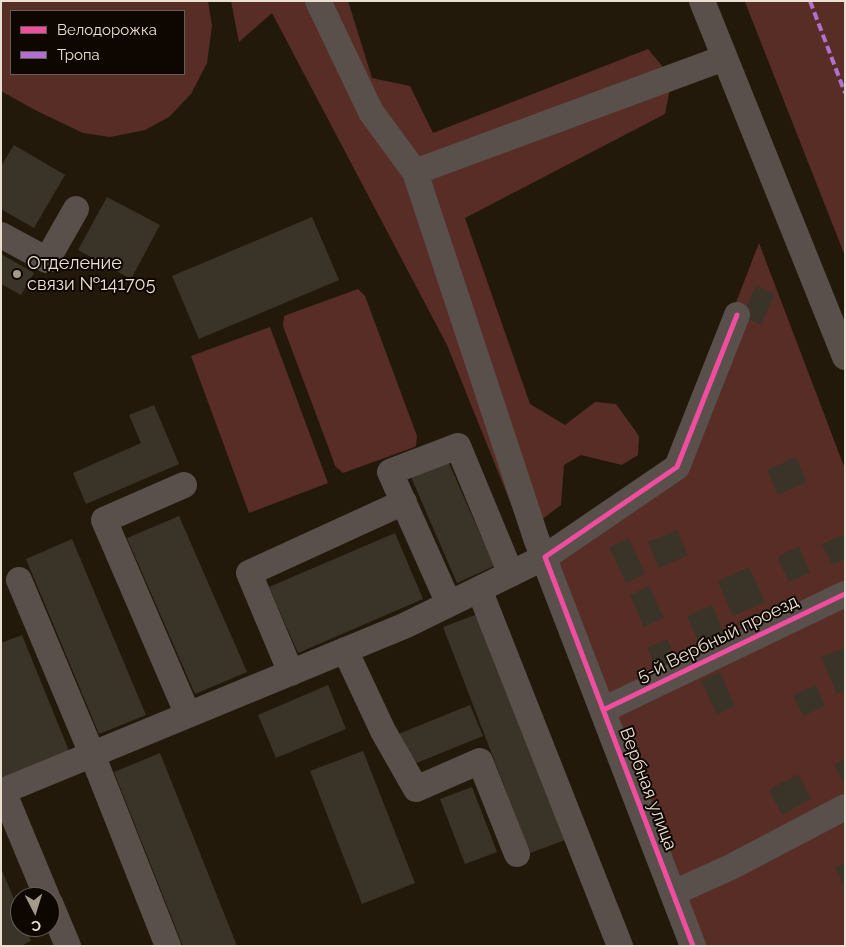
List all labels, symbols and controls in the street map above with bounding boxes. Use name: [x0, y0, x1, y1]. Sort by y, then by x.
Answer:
legend: [10, 10, 185, 75]
text: Велодорожка: [57, 21, 157, 39]
text: Тропа: [57, 46, 100, 64]
place label: Отделение связи №141705: [27, 253, 155, 296]
marker: Отделение связи №141705: [11, 268, 23, 280]
street label: 5-й Вербный проезд: [634, 591, 802, 687]
street label: Вербная улица: [615, 725, 681, 853]
north arrow: [10, 887, 60, 937]
text: С: [31, 918, 42, 934]

